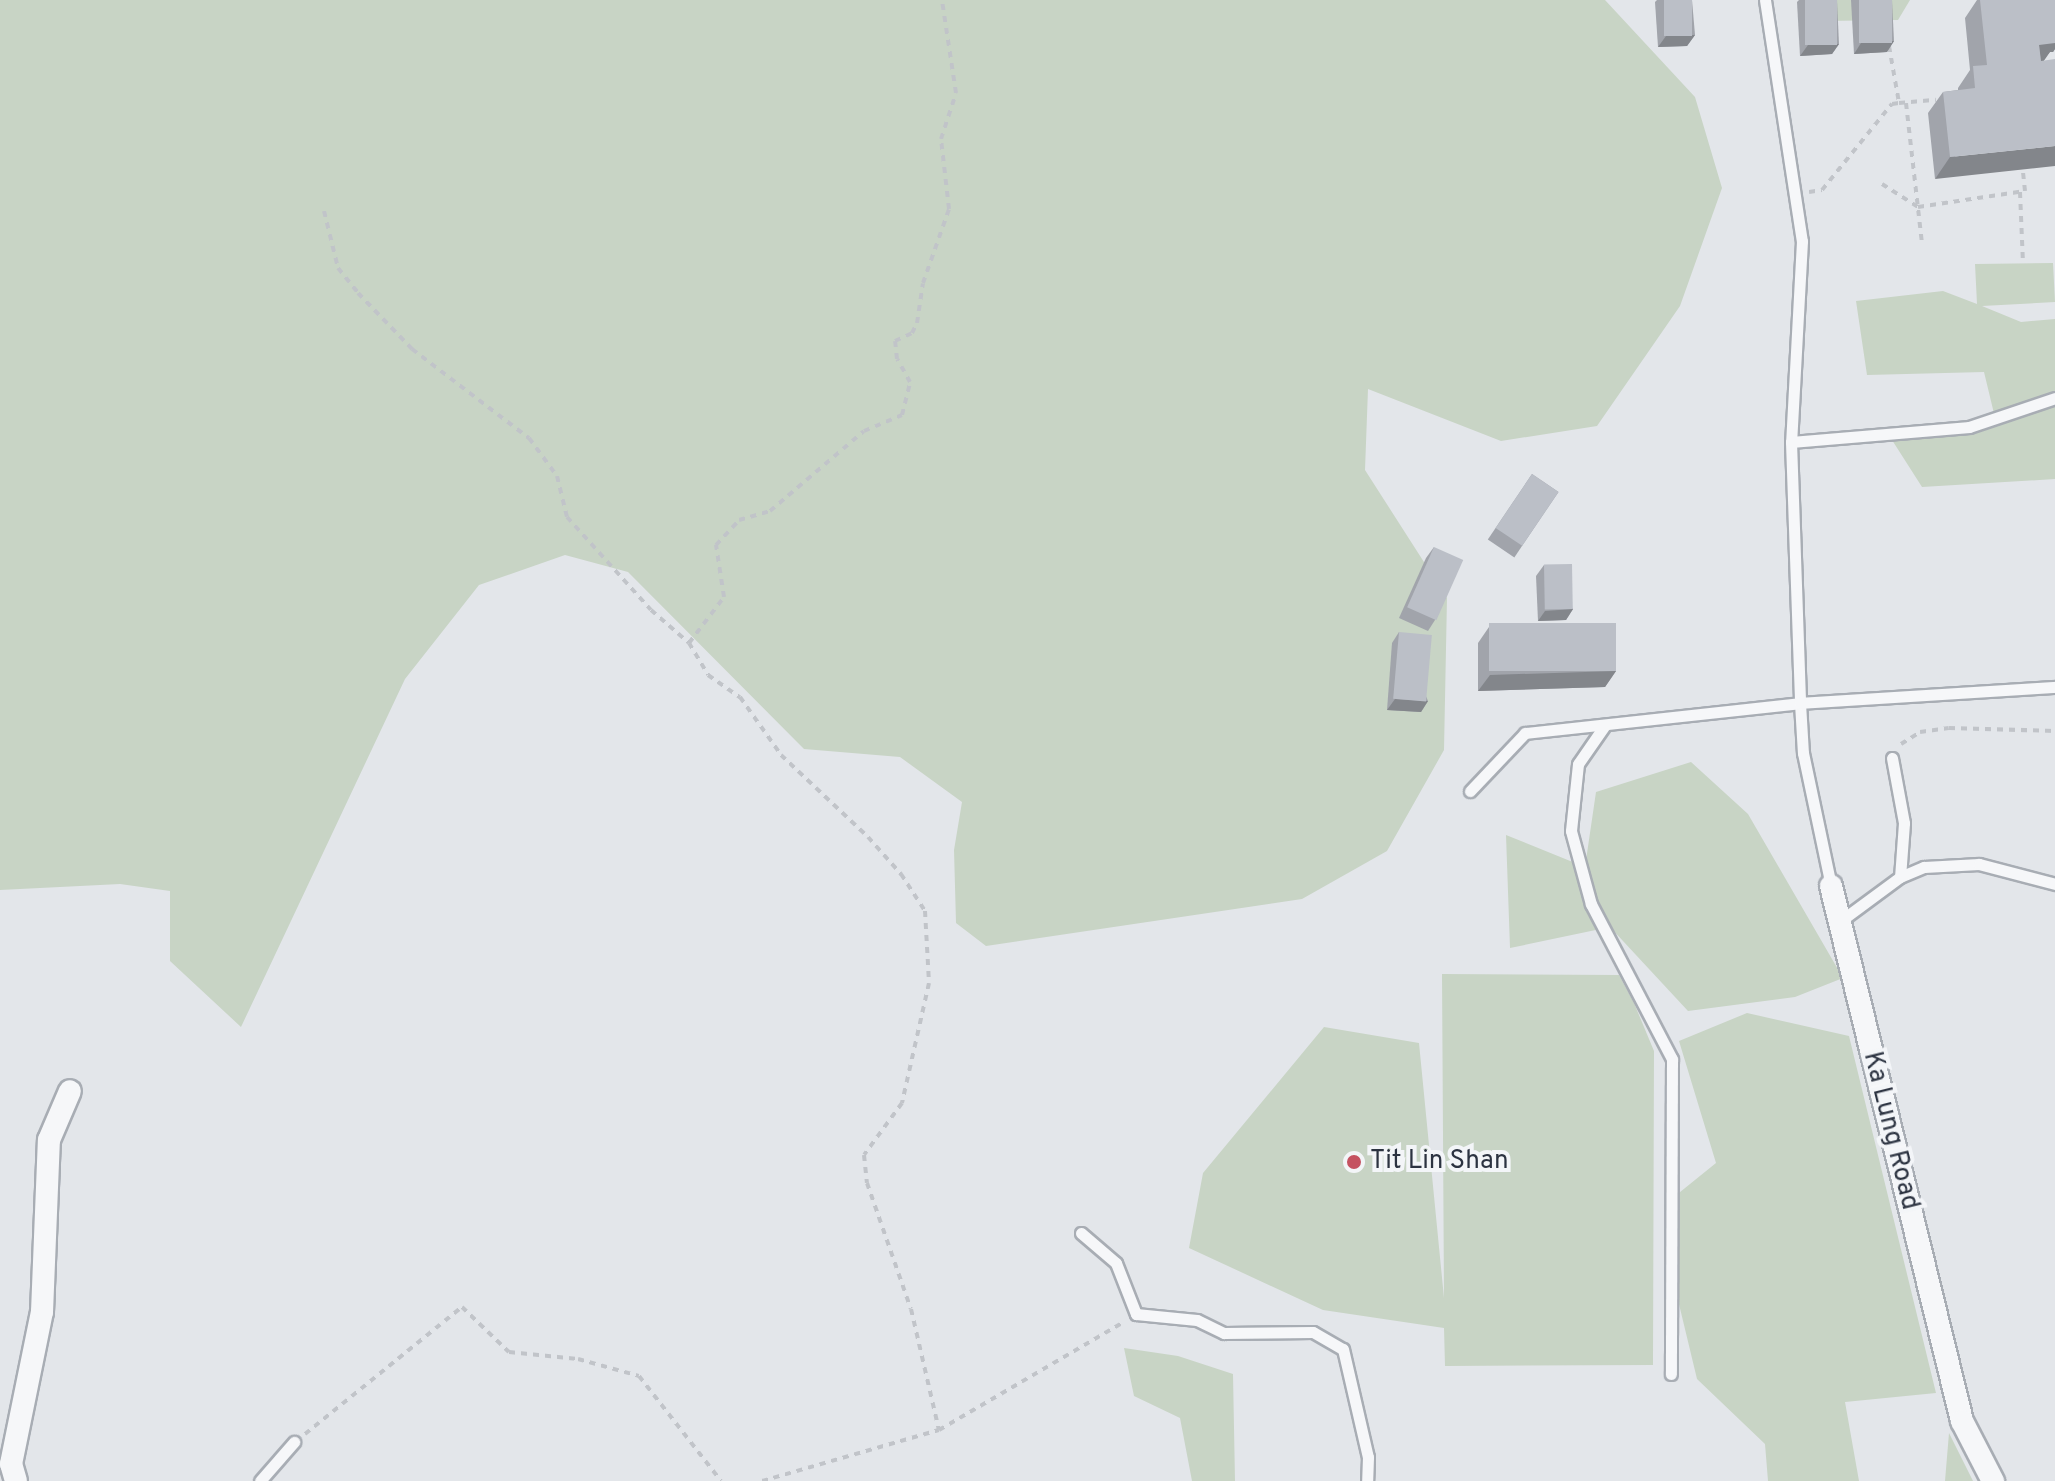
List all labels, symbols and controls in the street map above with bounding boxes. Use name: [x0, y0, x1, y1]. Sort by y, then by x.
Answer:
street label: Ka Lung Road: [1855, 1049, 1925, 1213]
place label: Tit Lin Shan: [1370, 1146, 1509, 1178]
marker: Tit Lin Shan: [1345, 1153, 1363, 1171]

